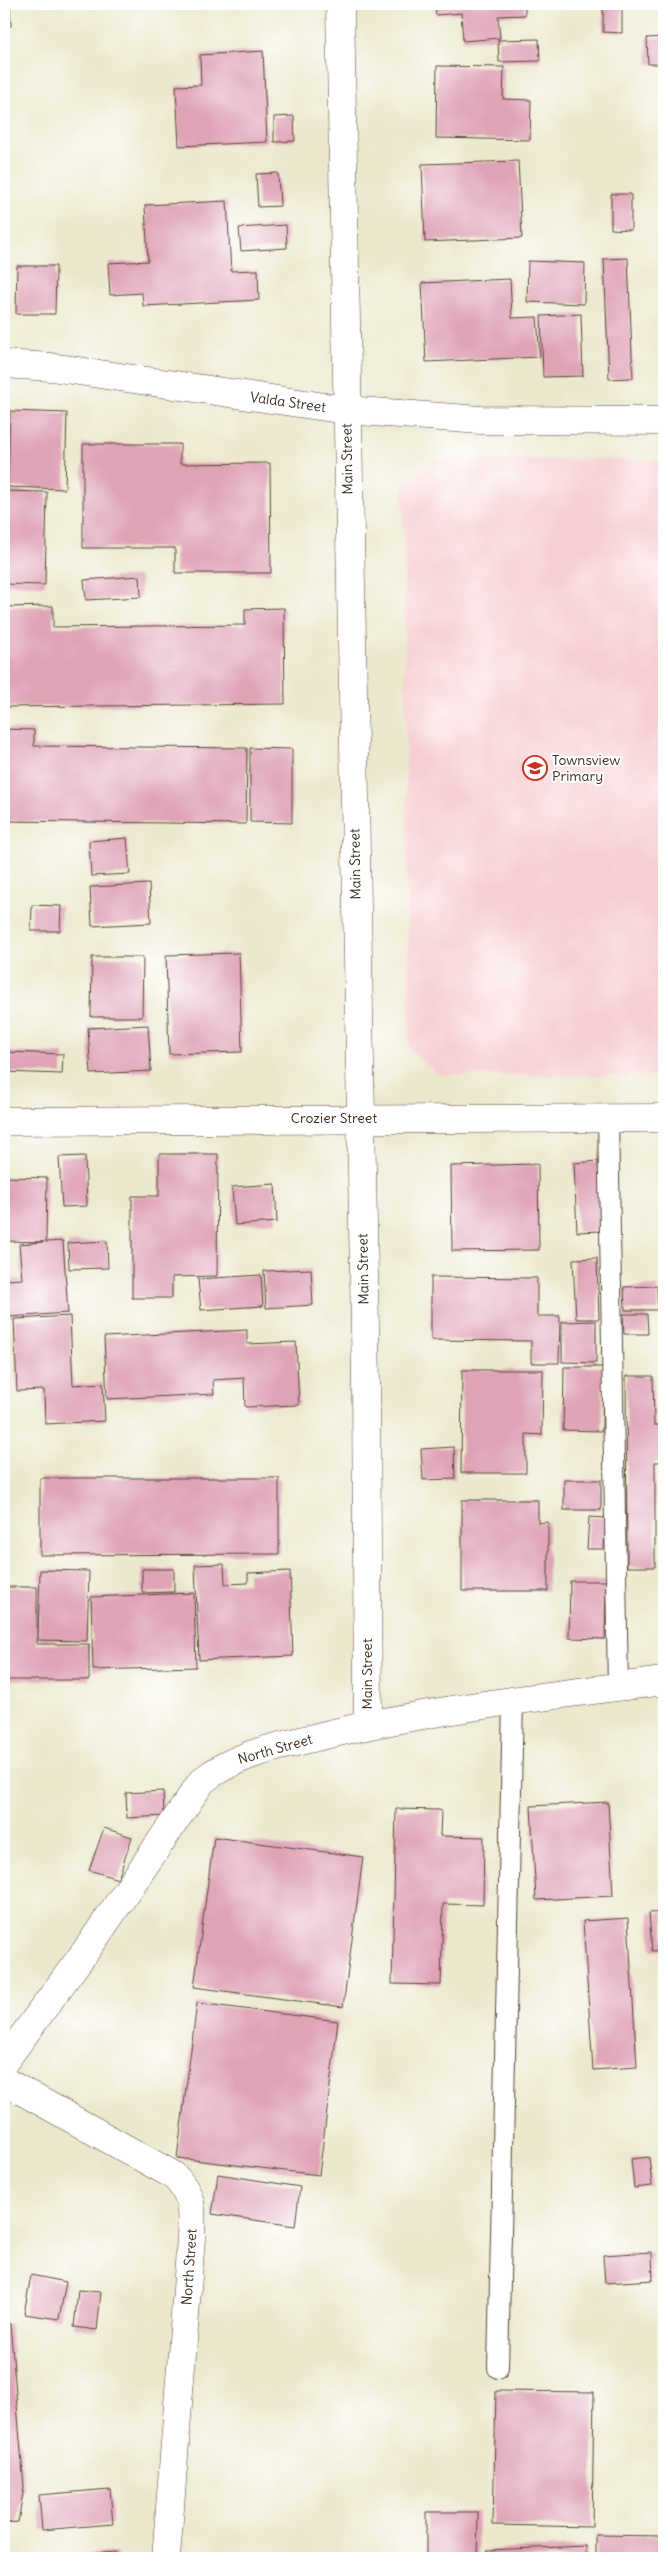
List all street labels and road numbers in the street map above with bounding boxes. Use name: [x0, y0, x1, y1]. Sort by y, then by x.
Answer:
street label: Valda Street: [249, 388, 327, 416]
street label: Main Street: [337, 423, 357, 495]
street label: Main Street: [345, 828, 365, 900]
street label: Crozier Street: [291, 1109, 377, 1127]
street label: Main Street: [353, 1233, 373, 1305]
street label: Main Street: [358, 1638, 376, 1710]
street label: North Street: [236, 1730, 315, 1768]
street label: North Street: [177, 2228, 201, 2306]

